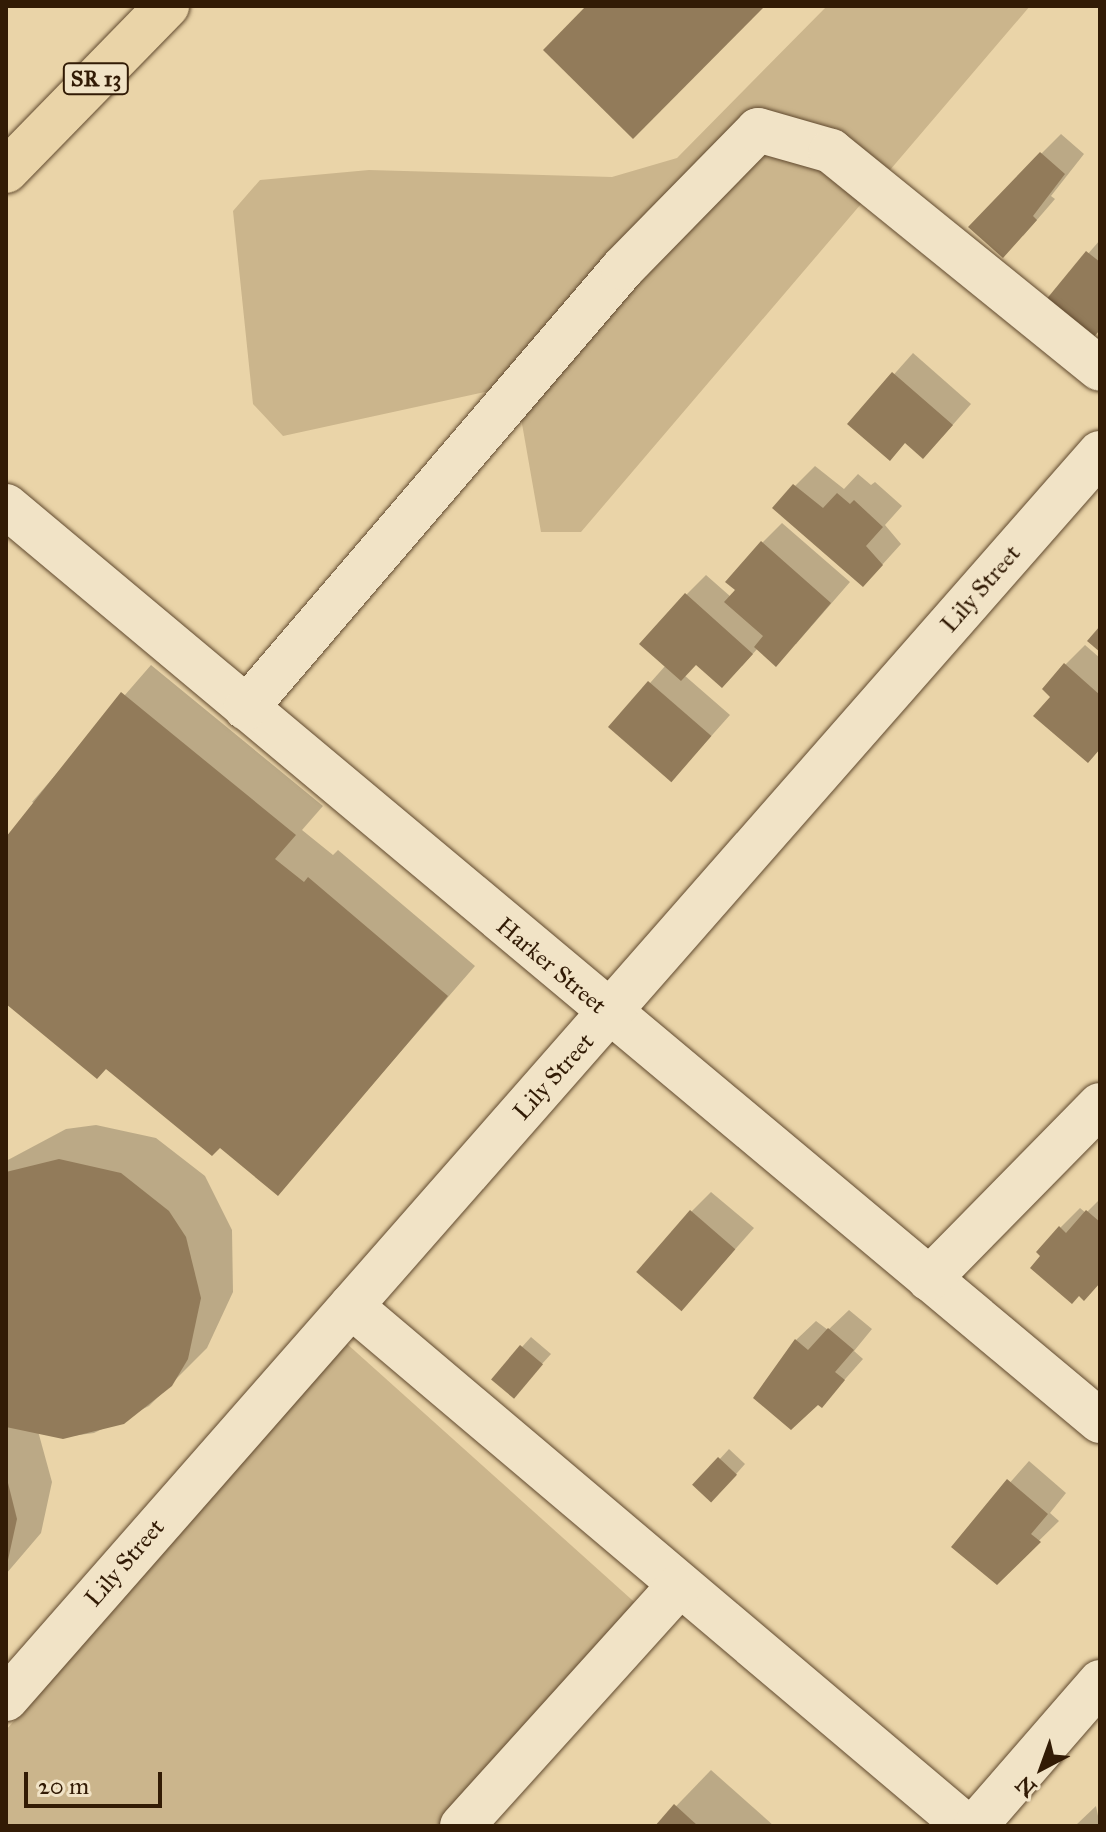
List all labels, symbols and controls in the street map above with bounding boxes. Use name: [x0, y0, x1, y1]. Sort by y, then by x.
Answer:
road number: SR 13: [62, 61, 130, 97]
street label: Lily Street: [935, 539, 1027, 639]
street label: Harker Street: [490, 912, 612, 1020]
street label: Lily Street: [508, 1028, 600, 1126]
street label: Lily Street: [79, 1513, 171, 1613]
north arrow: [1002, 1728, 1082, 1808]
scale bar: [28, 1756, 166, 1806]
text: N: [1010, 1770, 1042, 1803]
text: 20 m: [38, 1771, 89, 1801]

